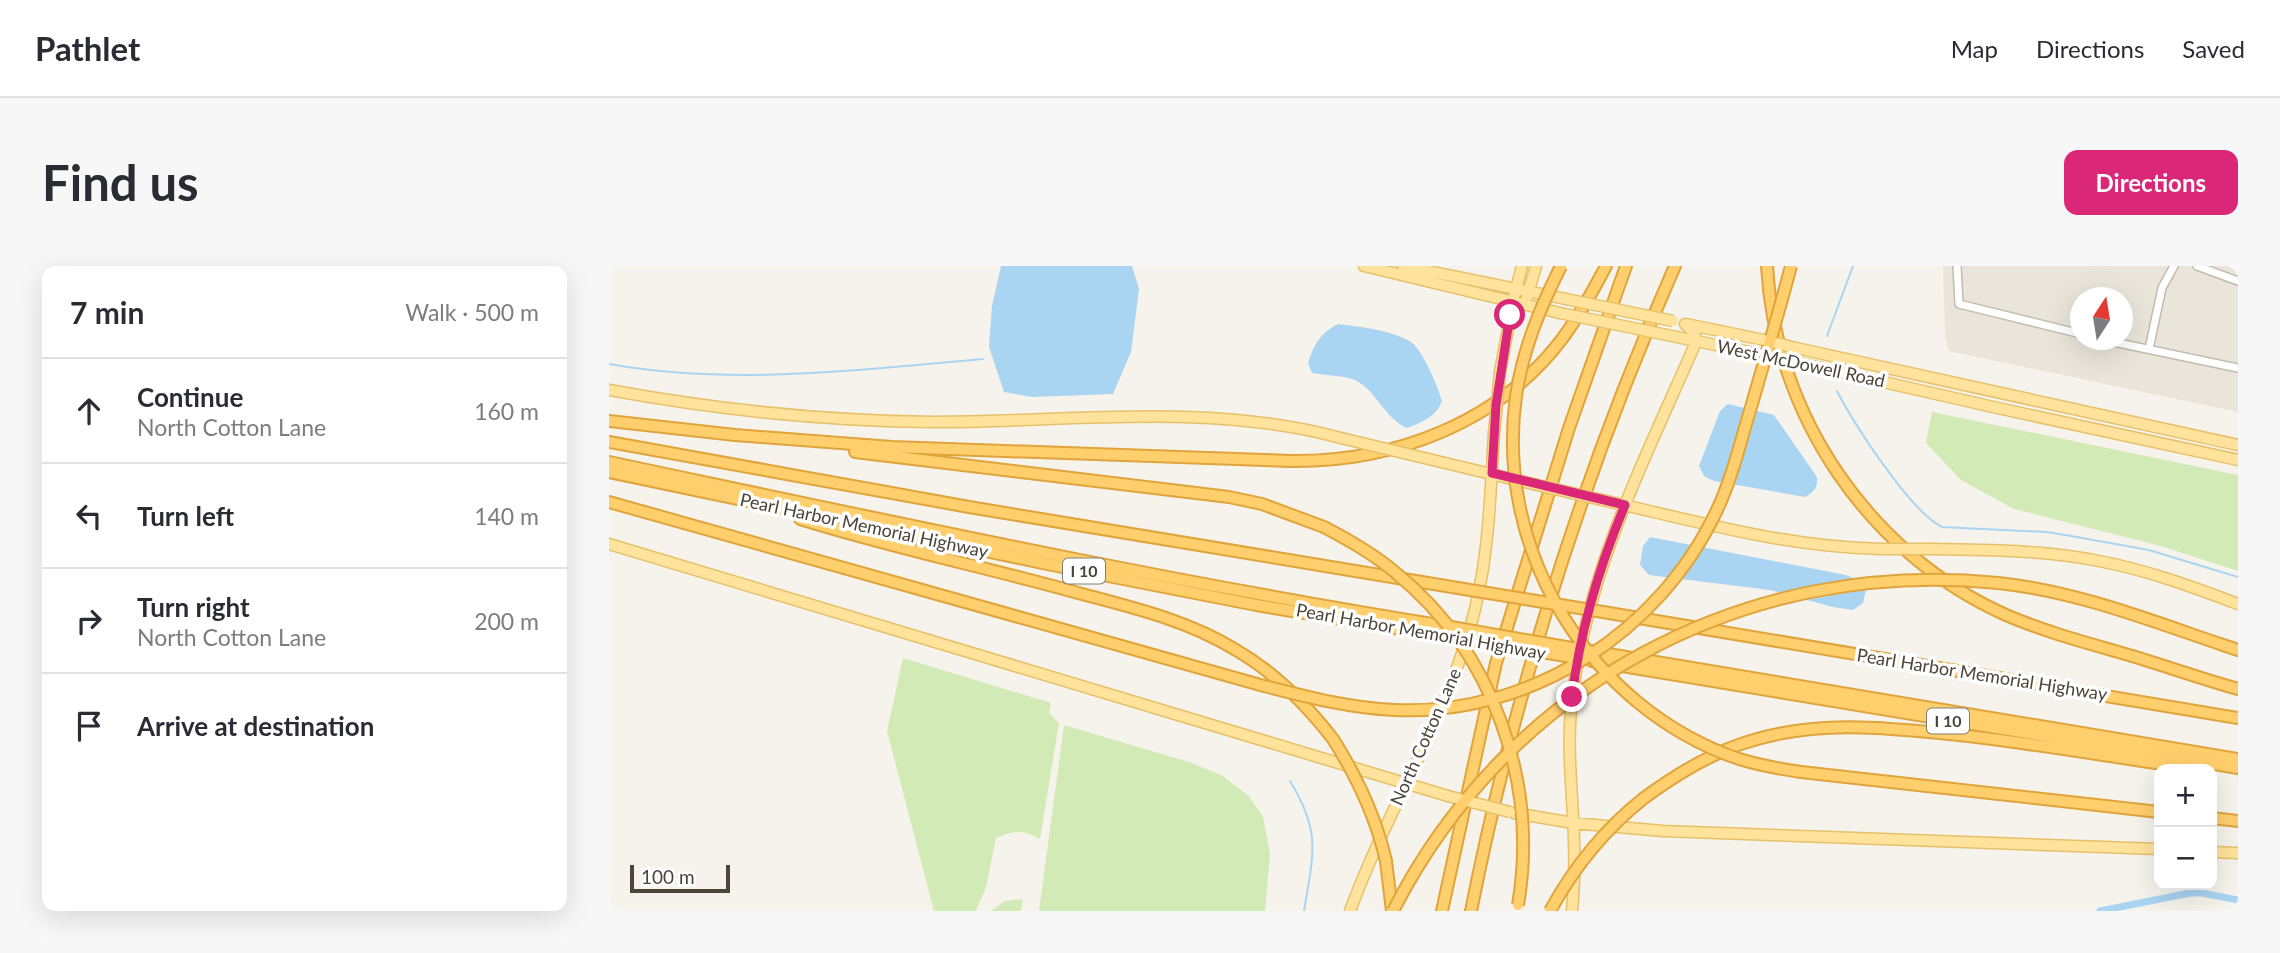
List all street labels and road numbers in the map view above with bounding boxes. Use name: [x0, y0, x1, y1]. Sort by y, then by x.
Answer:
street label: West McDowell Road: [1715, 334, 1887, 392]
street label: Pearl Harbor Memorial Highway: [738, 488, 991, 562]
road number: I 10: [1063, 558, 1105, 584]
street label: Pearl Harbor Memorial Highway: [1295, 598, 1548, 664]
street label: Pearl Harbor Memorial Highway: [1855, 643, 2110, 705]
street label: North Cotton Lane: [1385, 664, 1465, 809]
road number: I 10: [1927, 708, 1969, 734]

